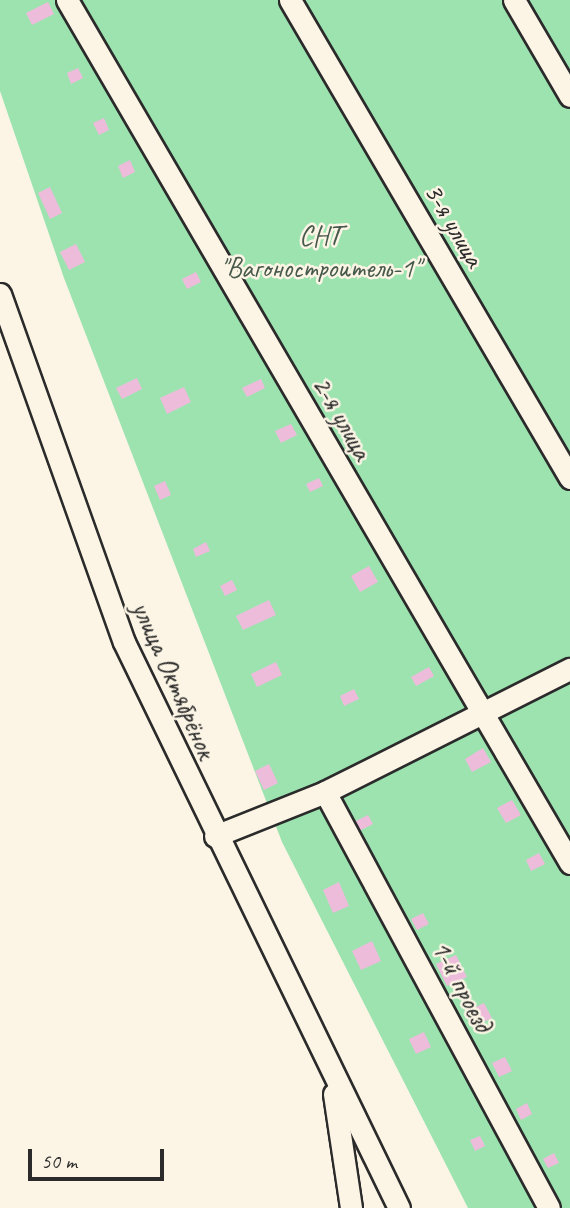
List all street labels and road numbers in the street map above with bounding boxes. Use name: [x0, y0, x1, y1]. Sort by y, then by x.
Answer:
street label: 3-я улица: [416, 177, 492, 273]
street label: 2-я улица: [304, 370, 380, 466]
street label: улица Октябрёнок: [124, 595, 224, 765]
street label: 1-й проезд: [424, 935, 500, 1037]

